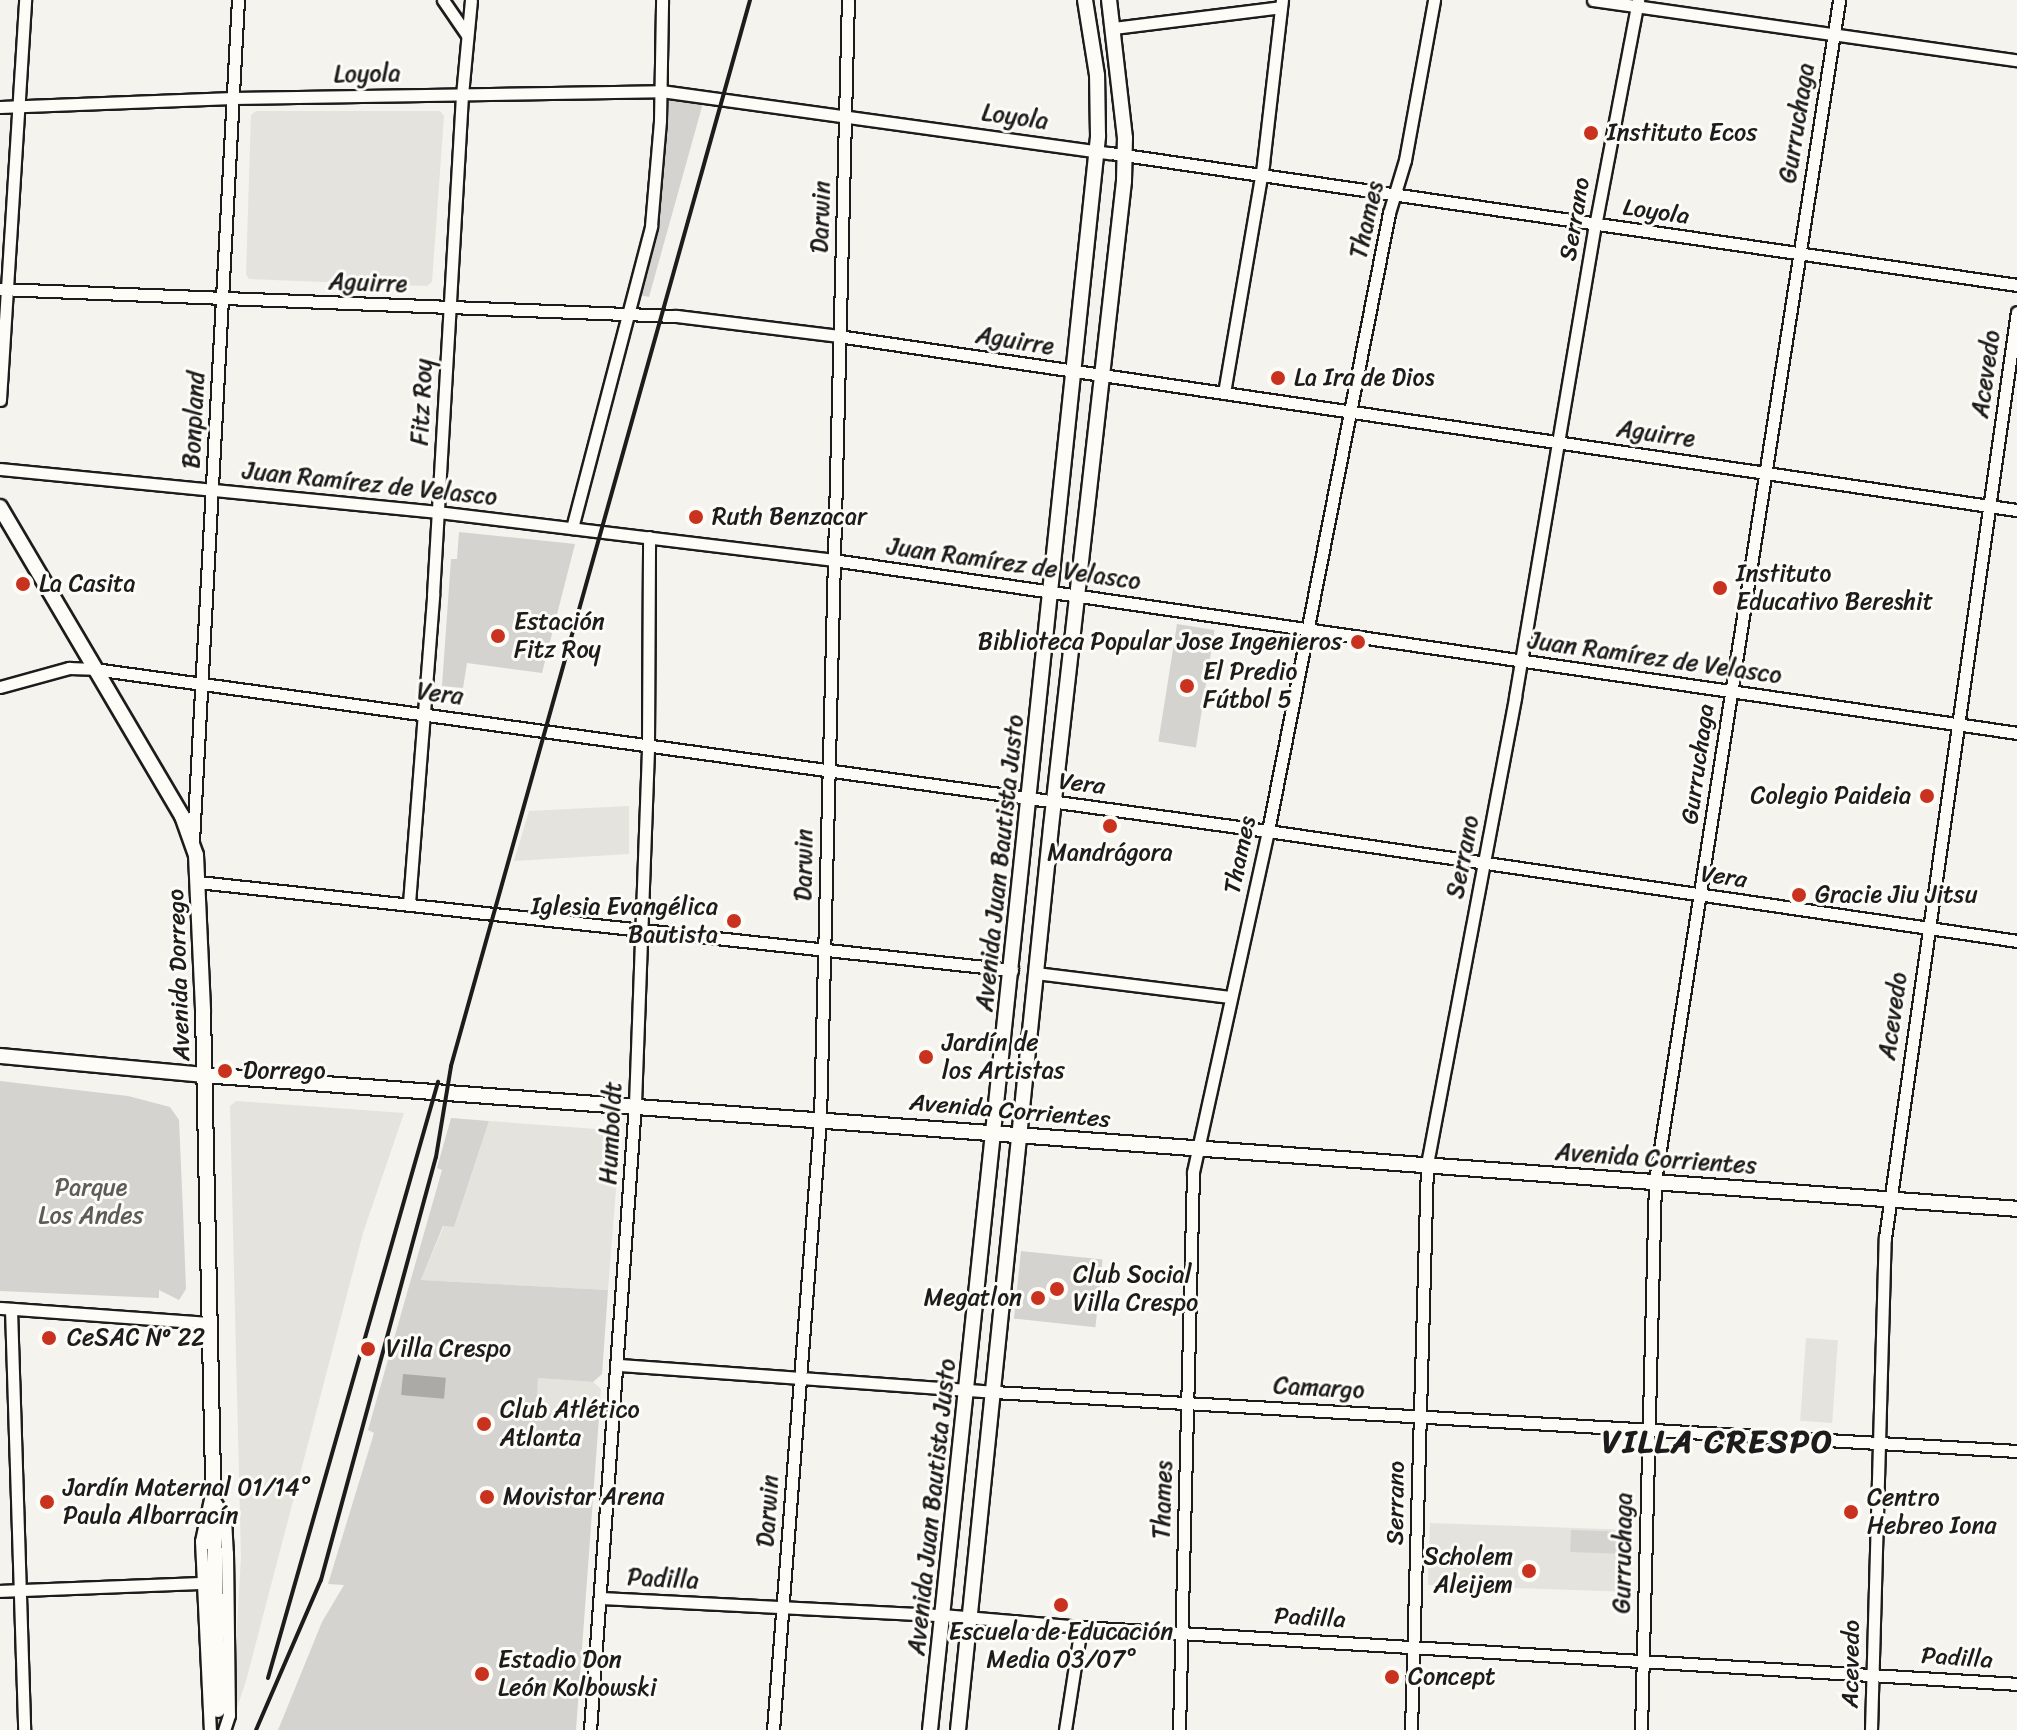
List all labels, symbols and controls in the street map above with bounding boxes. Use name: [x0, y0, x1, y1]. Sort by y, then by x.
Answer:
street label: Loyola: [333, 59, 401, 89]
street label: Gurruchaga: [1773, 61, 1821, 185]
street label: Loyola: [980, 98, 1050, 136]
place label: Instituto Ecos: [1607, 119, 1757, 147]
marker: Instituto Ecos: [1582, 124, 1600, 142]
street label: Serrano: [1554, 175, 1596, 263]
street label: Thames: [1344, 178, 1390, 262]
street label: Darwin: [805, 180, 837, 254]
street label: Loyola: [1621, 193, 1691, 231]
street label: Aguirre: [328, 267, 408, 299]
street label: Aguirre: [974, 321, 1056, 361]
street label: Acevedo: [1966, 328, 2006, 420]
street label: Fitz Roy: [405, 358, 439, 446]
place label: La Ira de Dios: [1294, 364, 1436, 392]
marker: La Ira de Dios: [1269, 369, 1287, 387]
street label: Bonpland: [177, 371, 211, 469]
street label: Aguirre: [1615, 414, 1697, 454]
street label: Juan Ramírez de Velasco: [241, 456, 499, 512]
place label: Ruth Benzacar: [712, 503, 866, 531]
marker: Ruth Benzacar: [687, 508, 705, 526]
street label: Juan Ramírez de Velasco: [885, 532, 1143, 596]
place label: Instituto Educativo Bereshit: [1736, 560, 1935, 616]
place label: La Casita: [39, 570, 136, 598]
marker: La Casita: [14, 575, 32, 593]
marker: Instituto Educativo Bereshit: [1711, 579, 1729, 597]
place label: Estación Fitz Roy: [514, 608, 605, 664]
street label: Juan Ramírez de Velasco: [1526, 626, 1784, 690]
marker: Estación Fitz Roy: [489, 627, 507, 645]
place label: Biblioteca Popular Jose Ingenieros: [978, 628, 1342, 656]
marker: Biblioteca Popular Jose Ingenieros: [1349, 633, 1367, 651]
place label: El Predio Fútbol 5: [1203, 658, 1297, 714]
street label: Vera: [415, 677, 465, 711]
marker: El Predio Fútbol 5: [1178, 677, 1196, 695]
street label: Gurruchaga: [1675, 702, 1721, 826]
street label: Avenida Juan Bautista Justo: [970, 713, 1030, 1013]
street label: Vera: [1057, 767, 1107, 801]
place label: Colegio Paideia: [1751, 782, 1911, 810]
marker: Colegio Paideia: [1918, 787, 1936, 805]
street label: Serrano: [1441, 813, 1485, 901]
street label: Thames: [1218, 814, 1262, 896]
marker: Mandrágora: [1101, 817, 1119, 835]
street label: Darwin: [789, 829, 819, 901]
place label: Mandrágora: [1047, 839, 1173, 867]
street label: Vera: [1699, 860, 1749, 894]
place label: Gracie Jiu Jitsu: [1815, 881, 1978, 909]
marker: Gracie Jiu Jitsu: [1790, 886, 1808, 904]
street label: Avenida Dorrego: [162, 888, 196, 1062]
place label: Iglesia Evangélica Bautista: [531, 893, 718, 949]
marker: Iglesia Evangélica Bautista: [725, 912, 743, 930]
street label: Acevedo: [1873, 970, 1913, 1062]
place label: Jardín de los Artistas: [942, 1029, 1064, 1085]
marker: Jardín de los Artistas: [917, 1048, 935, 1066]
place label: Dorrego: [243, 1057, 326, 1085]
marker: Dorrego: [214, 1060, 236, 1082]
street label: Humboldt: [594, 1081, 628, 1185]
street label: Avenida Corrientes: [908, 1088, 1112, 1134]
street label: Avenida Corrientes: [1554, 1138, 1758, 1180]
park label: Parque Los Andes: [39, 1174, 143, 1230]
place label: Club Social Villa Crespo: [1073, 1261, 1199, 1317]
marker: Club Social Villa Crespo: [1048, 1280, 1066, 1298]
place label: Megatlon: [924, 1284, 1022, 1312]
marker: Megatlon: [1029, 1289, 1047, 1307]
place label: CeSAC Nº 22: [67, 1324, 205, 1352]
marker: CeSAC Nº 22: [38, 1327, 60, 1349]
place label: Villa Crespo: [386, 1335, 512, 1363]
marker: Villa Crespo: [357, 1338, 379, 1360]
street label: Avenida Juan Bautista Justo: [902, 1357, 962, 1657]
street label: Camargo: [1273, 1371, 1365, 1405]
place label: Club Atlético Atlanta: [500, 1396, 640, 1452]
marker: Club Atlético Atlanta: [475, 1415, 493, 1433]
district label: VILLA CRESPO: [1604, 1423, 1832, 1461]
street label: Thames: [1147, 1460, 1179, 1540]
street label: Serrano: [1381, 1461, 1411, 1545]
place label: Jardín Maternal 01/14° Paula Albarracín: [63, 1474, 310, 1530]
street label: Darwin: [751, 1474, 785, 1548]
place label: Movistar Arena: [503, 1483, 664, 1511]
place label: Centro Hebreo Iona: [1867, 1484, 1996, 1540]
marker: Movistar Arena: [478, 1488, 496, 1506]
street label: Gurruchaga: [1608, 1492, 1638, 1614]
marker: Jardín Maternal 01/14° Paula Albarracín: [38, 1493, 56, 1511]
marker: Centro Hebreo Iona: [1842, 1503, 1860, 1521]
place label: Scholem Aleijem: [1424, 1543, 1513, 1599]
marker: Scholem Aleijem: [1520, 1562, 1538, 1580]
street label: Padilla: [626, 1563, 700, 1595]
marker: Escuela de Educación Media 03/07°: [1052, 1596, 1070, 1614]
street label: Padilla: [1273, 1602, 1347, 1634]
place label: Escuela de Educación Media 03/07°: [949, 1618, 1173, 1674]
street label: Acevedo: [1836, 1620, 1866, 1708]
street label: Padilla: [1920, 1641, 1994, 1675]
place label: Estadio Don León Kolbowski: [498, 1646, 658, 1702]
place label: Concept: [1408, 1663, 1496, 1691]
marker: Estadio Don León Kolbowski: [473, 1665, 491, 1683]
marker: Concept: [1383, 1668, 1401, 1686]

